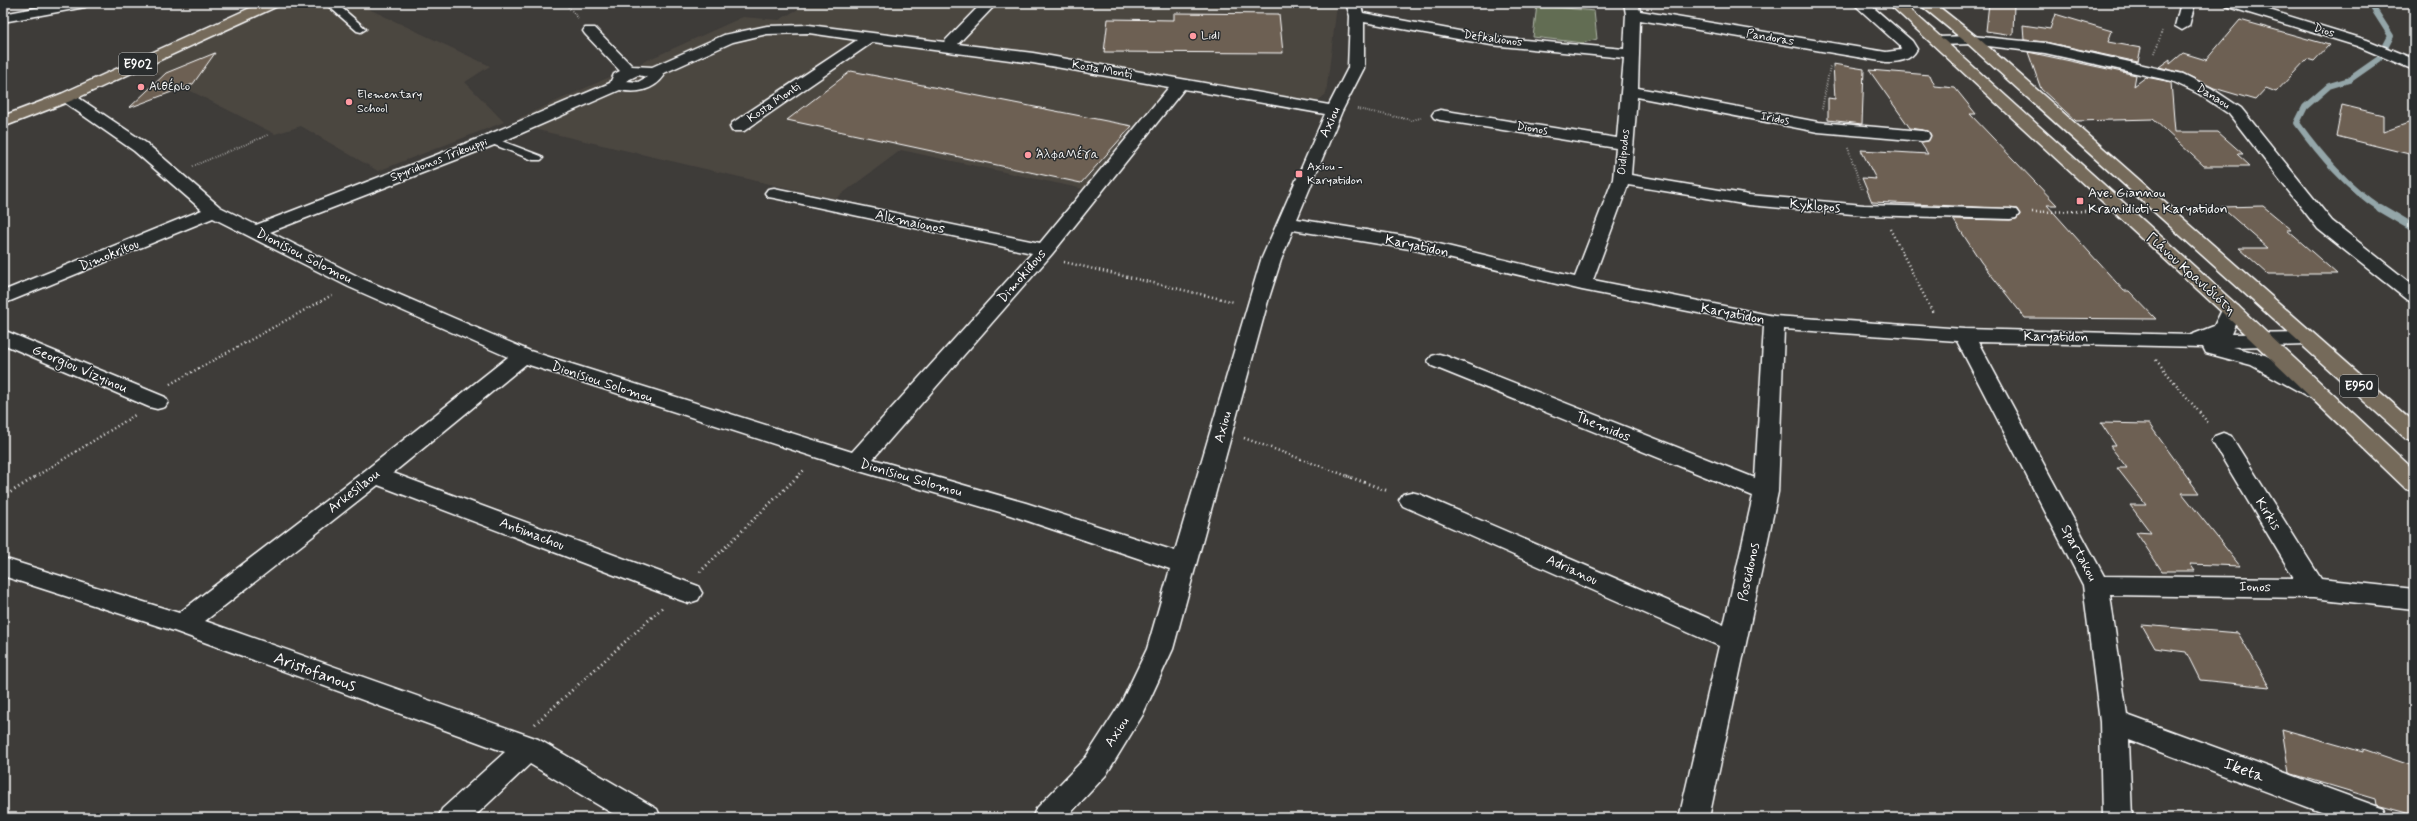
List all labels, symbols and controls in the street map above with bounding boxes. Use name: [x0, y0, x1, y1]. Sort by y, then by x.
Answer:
street label: Dios: [2311, 20, 2337, 42]
street label: Pandoras: [1745, 26, 1795, 50]
street label: Defkalionos: [1463, 27, 1523, 51]
place label: Lidl: [1201, 28, 1220, 44]
marker: Lidl: [1188, 31, 1198, 41]
road number: E902: [119, 53, 157, 75]
street label: Kosta Monti: [1071, 57, 1134, 83]
place label: Αιθέριο: [149, 78, 190, 95]
street label: Kosta Monti: [744, 79, 804, 127]
street label: Danaou: [2193, 81, 2233, 114]
marker: Αιθέριο: [136, 82, 146, 92]
place label: Elementary School: [357, 87, 422, 117]
marker: Elementary School: [344, 97, 354, 107]
street label: Axiou: [1315, 104, 1345, 140]
street label: Iridos: [1759, 108, 1791, 130]
street label: Dionos: [1515, 119, 1549, 139]
street label: Oidipodos: [1614, 128, 1634, 176]
street label: Spyridonos Trikouppi: [388, 134, 490, 186]
place label: ΆλφαΜέγα: [1036, 146, 1099, 163]
marker: ΆλφαΜέγα: [1023, 150, 1033, 160]
place label: Axiou - Karyatidon: [1307, 159, 1363, 189]
marker: Axiou - Karyatidon: [1294, 169, 1304, 179]
place label: Ave. Giannou Kranidioti - Karyatidon: [2088, 184, 2228, 218]
street label: Kyklopos: [1789, 195, 1842, 217]
marker: Ave. Giannou Kranidioti - Karyatidon: [2075, 196, 2085, 206]
street label: Alkmaionos: [874, 206, 946, 238]
street label: Dionisiou Solomou: [253, 224, 355, 288]
street label: Γιάνου Κρανιδιότη: [2142, 229, 2240, 319]
street label: Karyatidon: [1383, 230, 1451, 262]
street label: Dimokritou: [76, 235, 142, 275]
street label: Dimokidous: [994, 245, 1050, 307]
street label: Karyatidon: [1699, 299, 1767, 329]
street label: Karyatidon: [2023, 327, 2089, 347]
street label: Georgiou Vizyinou: [29, 341, 131, 398]
street label: Dionisiou Solomou: [549, 357, 655, 407]
road number: E950: [2340, 375, 2378, 397]
street label: Themidos: [1573, 408, 1633, 446]
street label: Axiou: [1210, 409, 1236, 445]
street label: Dionisiou Solomou: [858, 455, 964, 501]
street label: Arkesilaou: [324, 465, 384, 517]
street label: Kirkis: [2251, 494, 2285, 534]
street label: Antimachou: [497, 513, 567, 555]
street label: Spartakou: [2057, 522, 2101, 584]
street label: Poseidonos: [1734, 540, 1764, 603]
street label: Adrianou: [1544, 551, 1601, 589]
street label: Ionos: [2239, 578, 2271, 596]
street label: Aristofanous: [271, 647, 359, 697]
street label: Axiou: [1101, 714, 1133, 750]
street label: Iketa: [2221, 753, 2268, 788]

